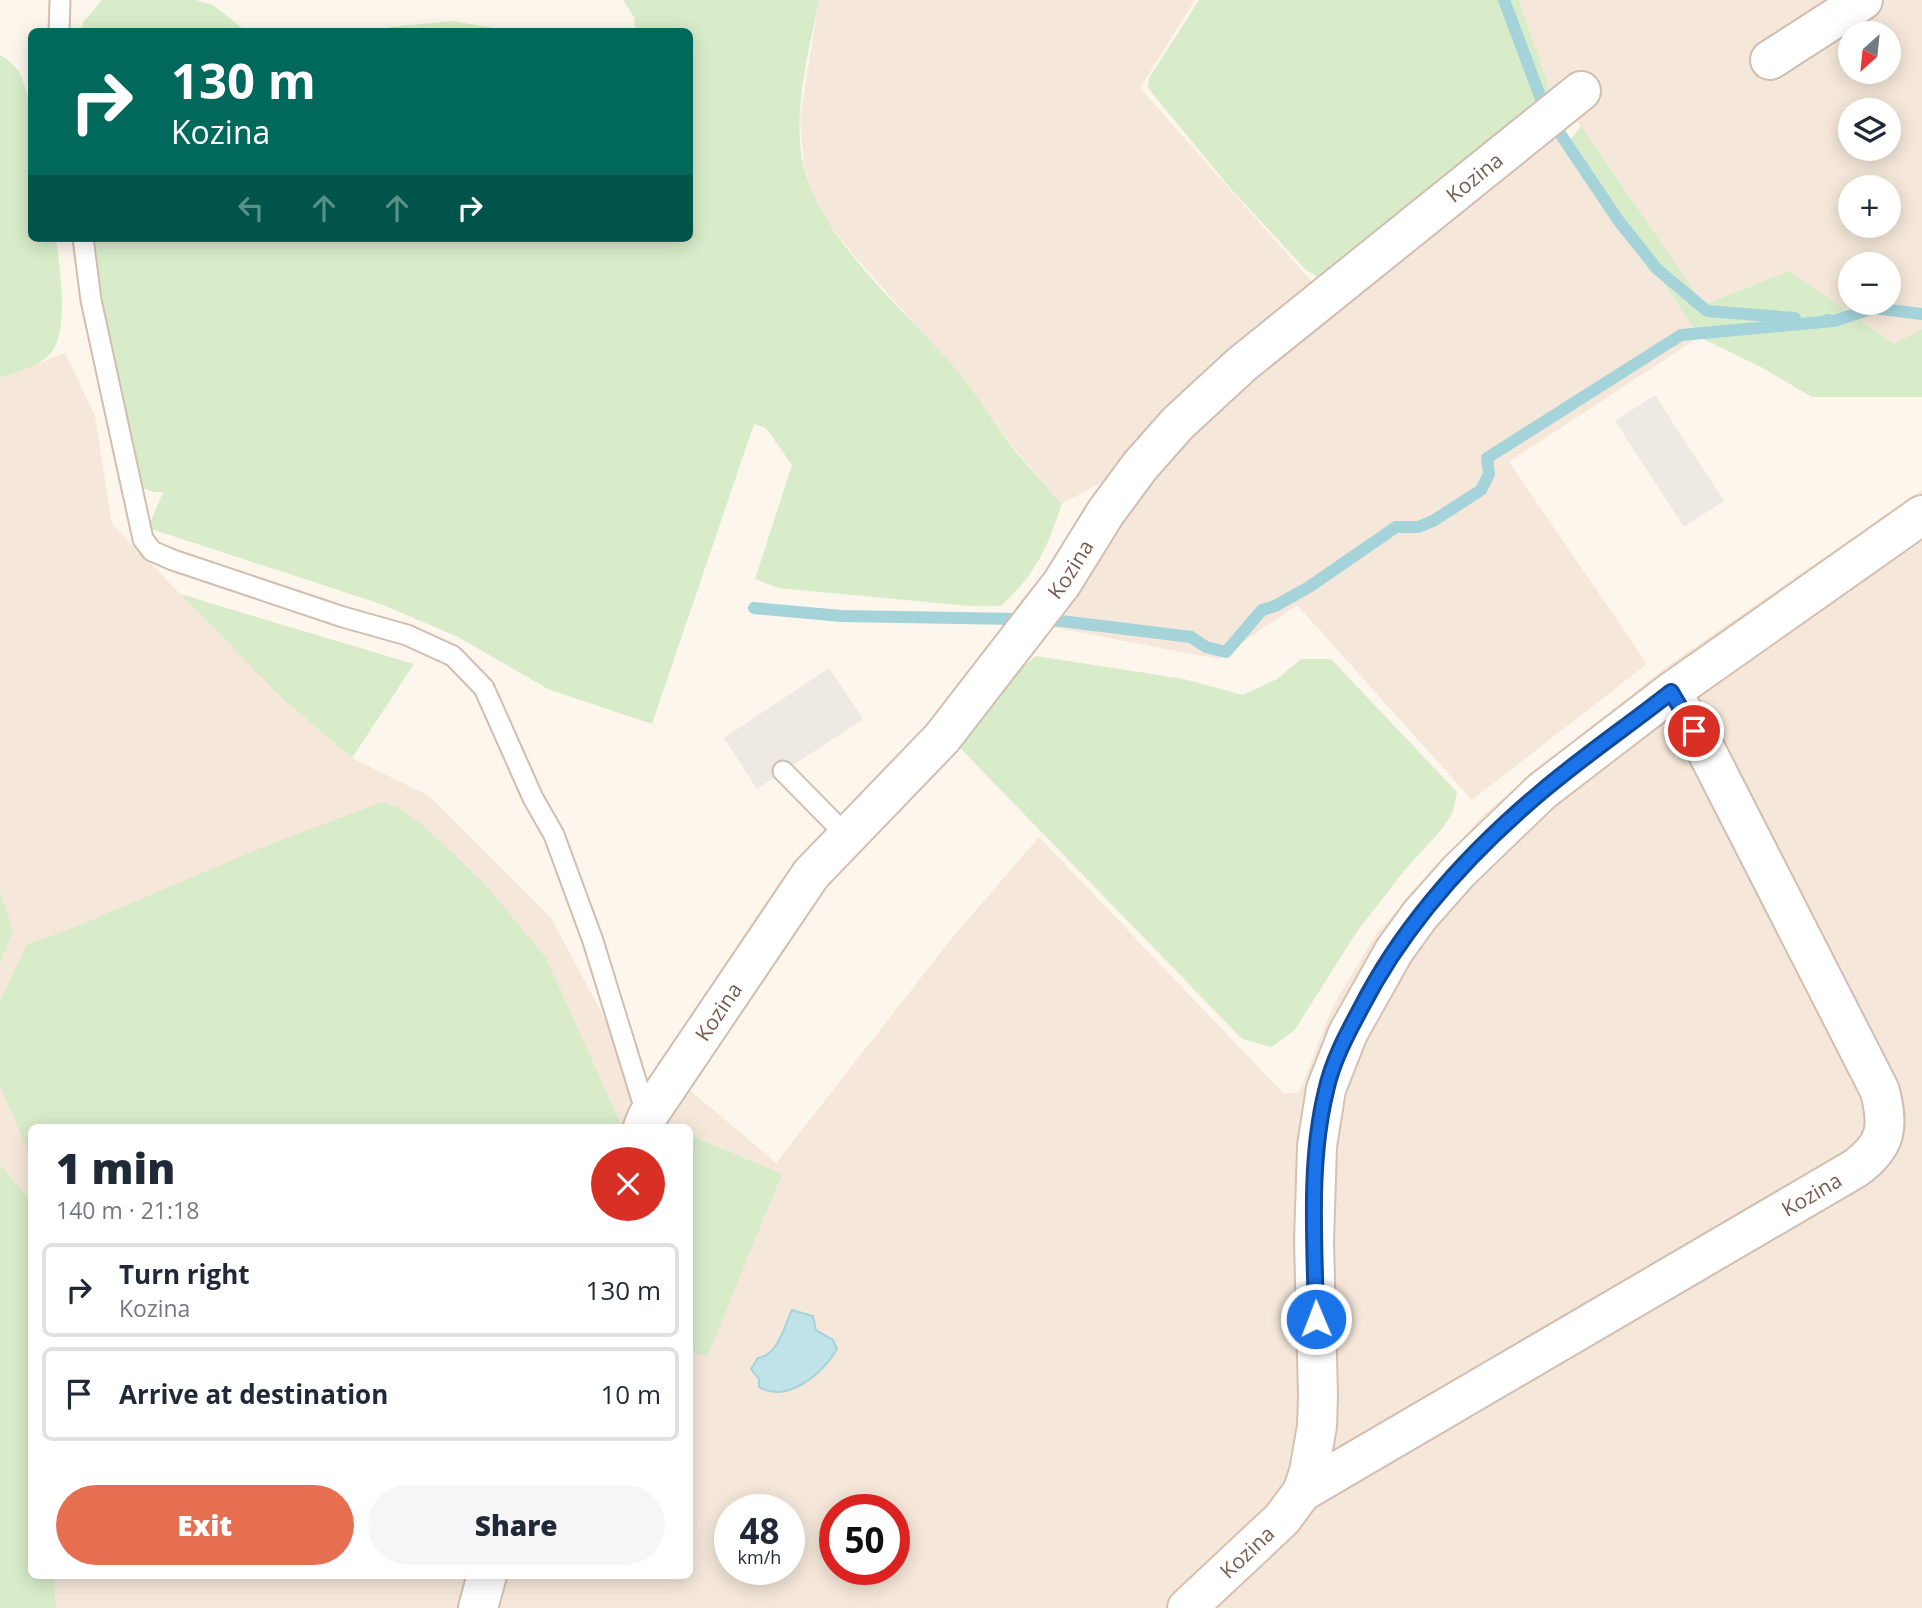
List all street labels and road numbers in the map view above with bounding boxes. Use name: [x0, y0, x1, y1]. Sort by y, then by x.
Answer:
street label: Kozina: [1440, 146, 1508, 208]
street label: Kozina: [1041, 534, 1100, 605]
street label: Kozina: [688, 977, 748, 1046]
street label: Kozina: [1776, 1166, 1847, 1223]
street label: Kozina: [1213, 1519, 1280, 1584]

